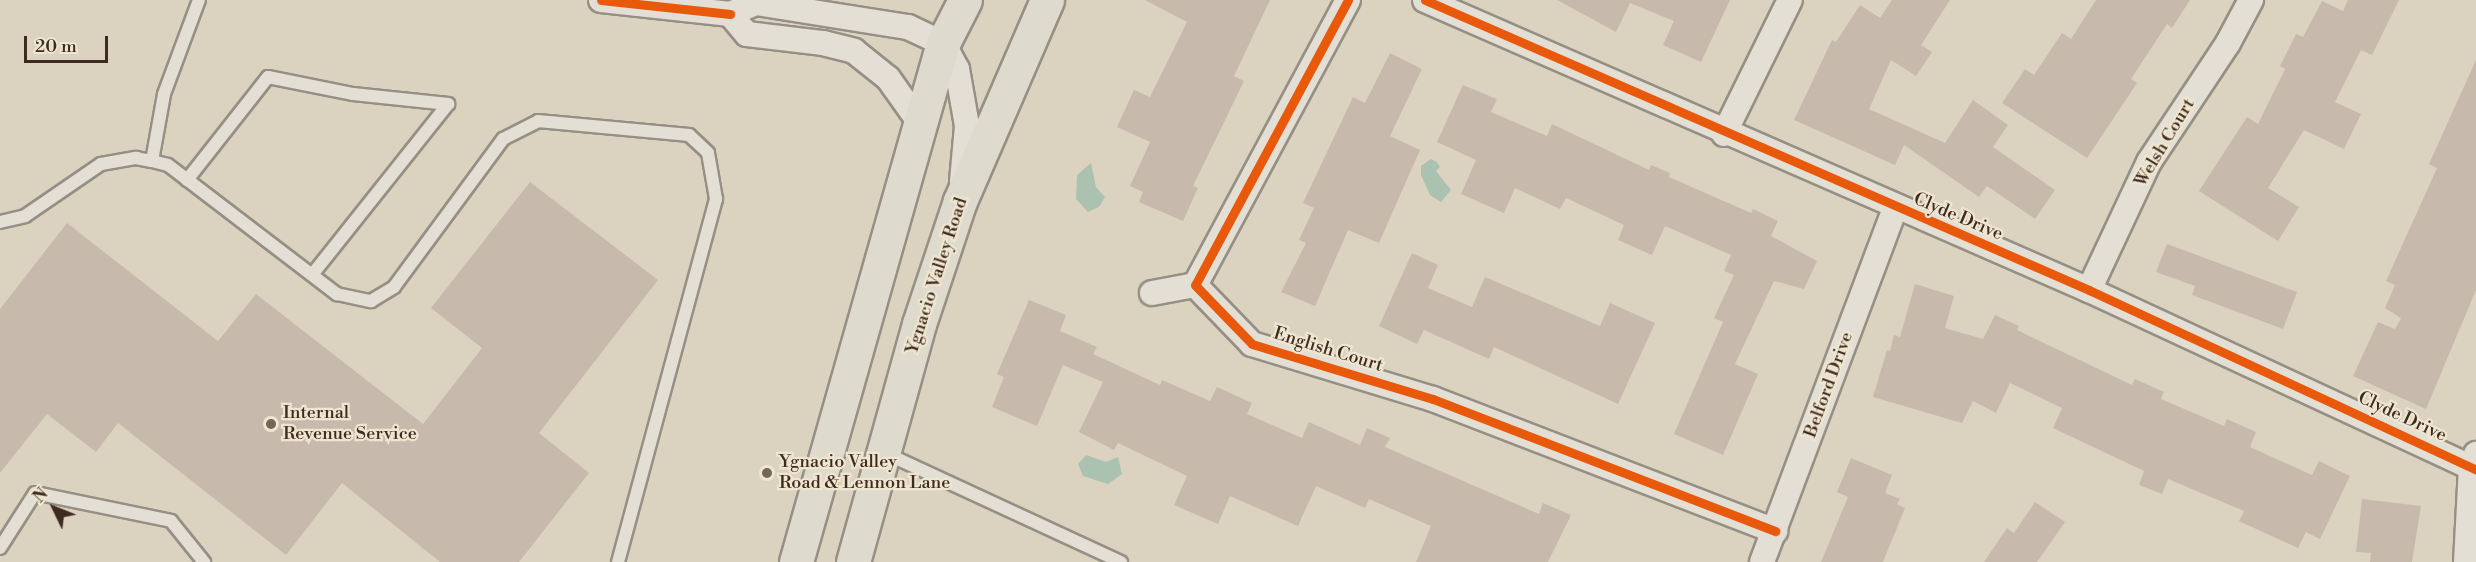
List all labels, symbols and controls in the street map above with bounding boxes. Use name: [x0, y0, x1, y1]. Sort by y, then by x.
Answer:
scale bar: [27, 24, 111, 62]
text: 20 m: [35, 35, 77, 58]
street label: Welsh Court: [2130, 95, 2200, 191]
street label: Clyde Drive: [1910, 188, 2006, 246]
street label: Ygnacio Valley Road: [901, 195, 973, 357]
street label: English Court: [1271, 323, 1385, 377]
street label: Belford Drive: [1800, 329, 1858, 441]
street label: Clyde Drive: [2354, 387, 2450, 447]
place label: Internal Revenue Service: [283, 403, 417, 446]
marker: Internal Revenue Service: [264, 417, 278, 431]
place label: Ygnacio Valley Road & Lennon Lane: [779, 452, 950, 494]
marker: Ygnacio Valley Road & Lennon Lane: [760, 466, 774, 480]
north arrow: [24, 478, 84, 538]
text: N: [29, 484, 52, 507]

